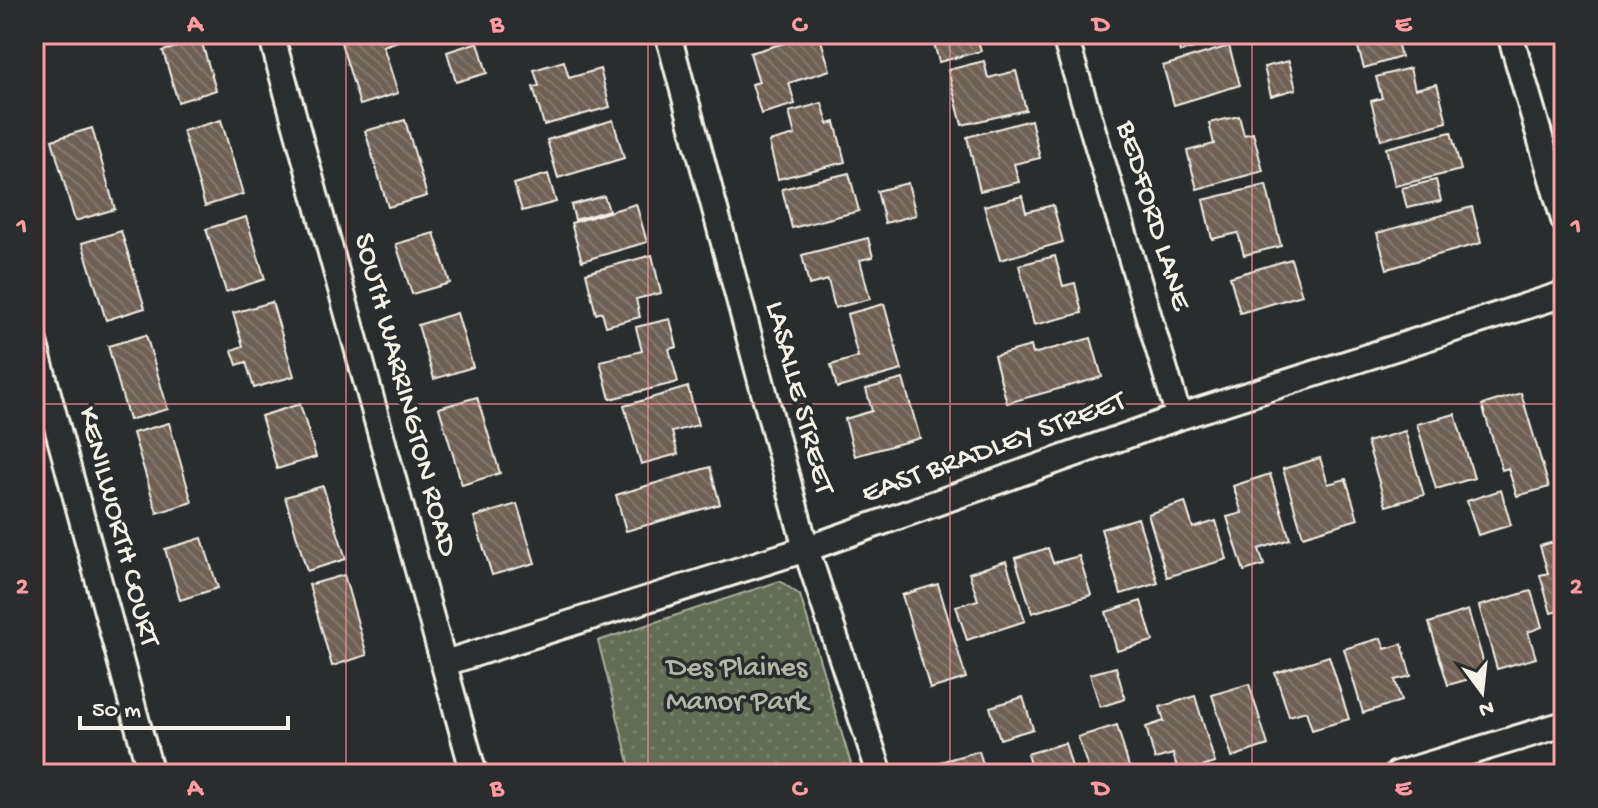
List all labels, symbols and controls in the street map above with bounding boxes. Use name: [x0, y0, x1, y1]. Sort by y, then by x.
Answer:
text: A: [186, 11, 204, 42]
text: B: [489, 11, 505, 42]
text: C: [792, 11, 809, 42]
text: D: [1091, 11, 1111, 42]
text: E: [1395, 11, 1413, 42]
street label: BEDFORD LANE: [1106, 116, 1198, 316]
text: 1: [16, 213, 27, 244]
text: 1: [1570, 213, 1581, 244]
street label: SOUTH WARRINGTON ROAD: [344, 230, 464, 561]
street label: LASALLE STREET: [755, 298, 841, 500]
street label: EAST BRADLEY STREET: [857, 385, 1132, 513]
street label: KENILWORTH COURT: [68, 403, 166, 652]
text: 2: [16, 573, 29, 604]
text: 2: [1570, 573, 1583, 604]
park label: Des Plaines Manor Park: [665, 652, 811, 721]
north arrow: [1442, 652, 1522, 732]
scale bar: [80, 680, 288, 730]
text: N: [1476, 693, 1496, 722]
text: 50 m: [92, 697, 141, 726]
text: A: [186, 775, 204, 806]
text: B: [489, 775, 505, 806]
text: C: [792, 775, 809, 806]
text: D: [1091, 775, 1111, 806]
text: E: [1395, 775, 1413, 806]

